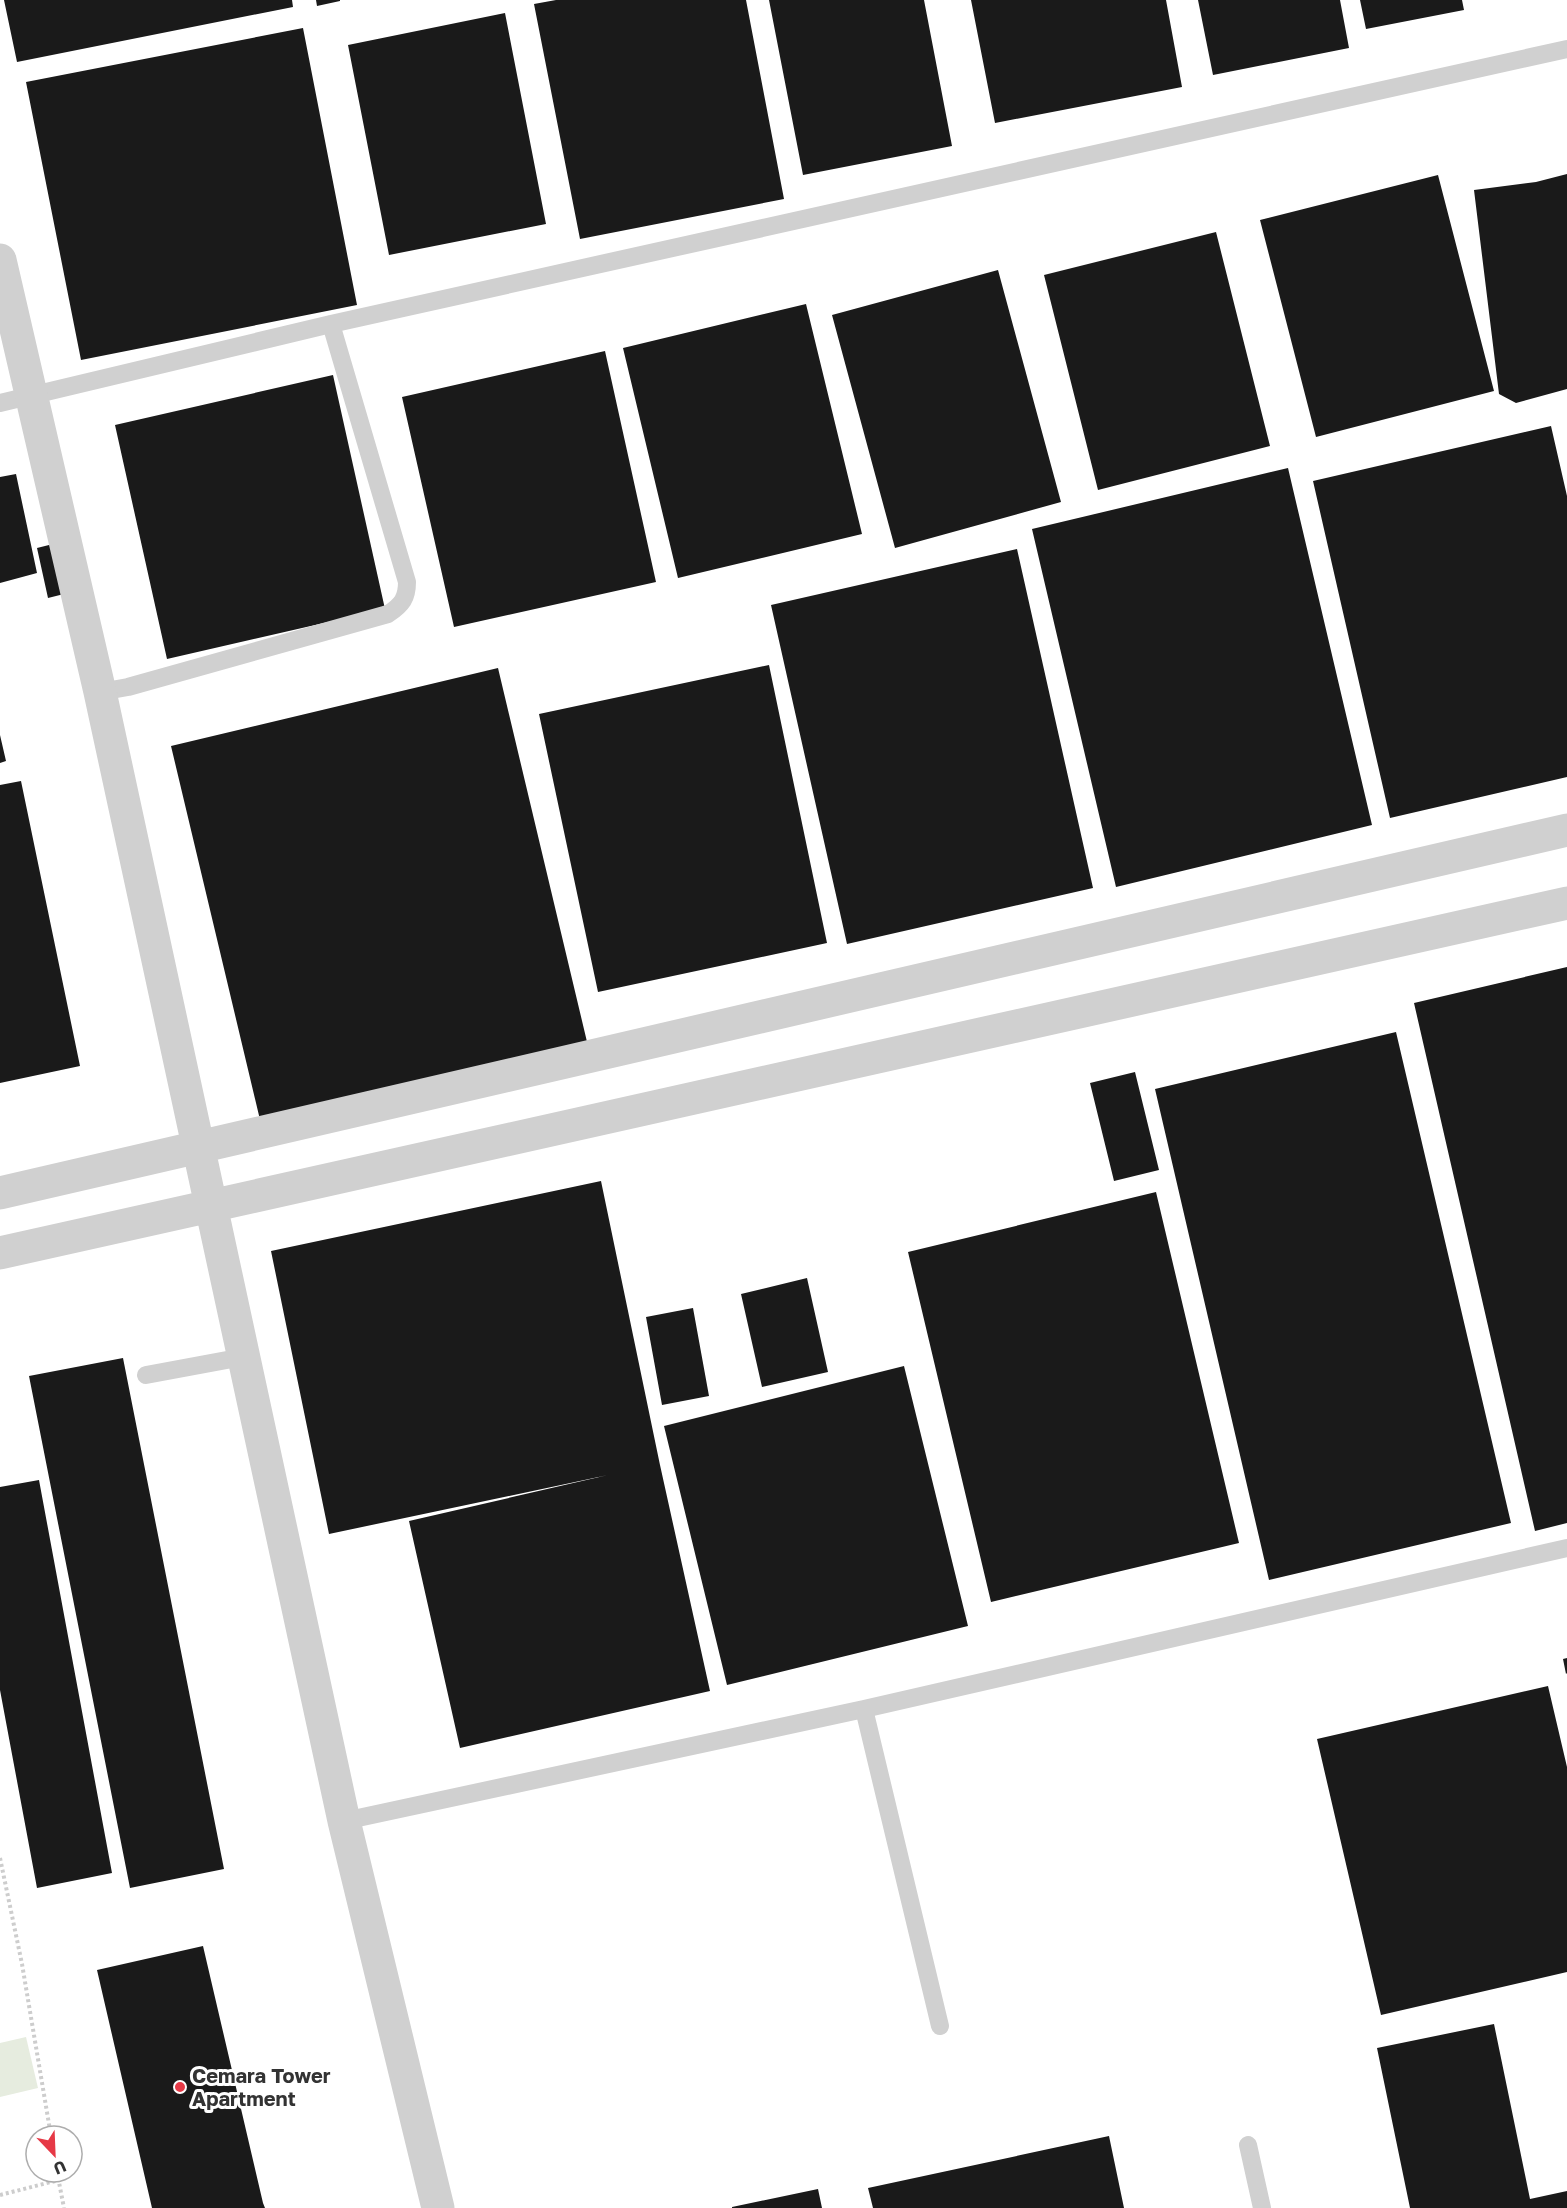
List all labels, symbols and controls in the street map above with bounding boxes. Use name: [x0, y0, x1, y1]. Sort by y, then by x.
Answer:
place label: Cemara Tower Apartment: [192, 2063, 331, 2110]
marker: Cemara Tower Apartment: [173, 2080, 187, 2094]
north arrow: [24, 2124, 84, 2184]
text: U: [51, 2156, 69, 2179]

